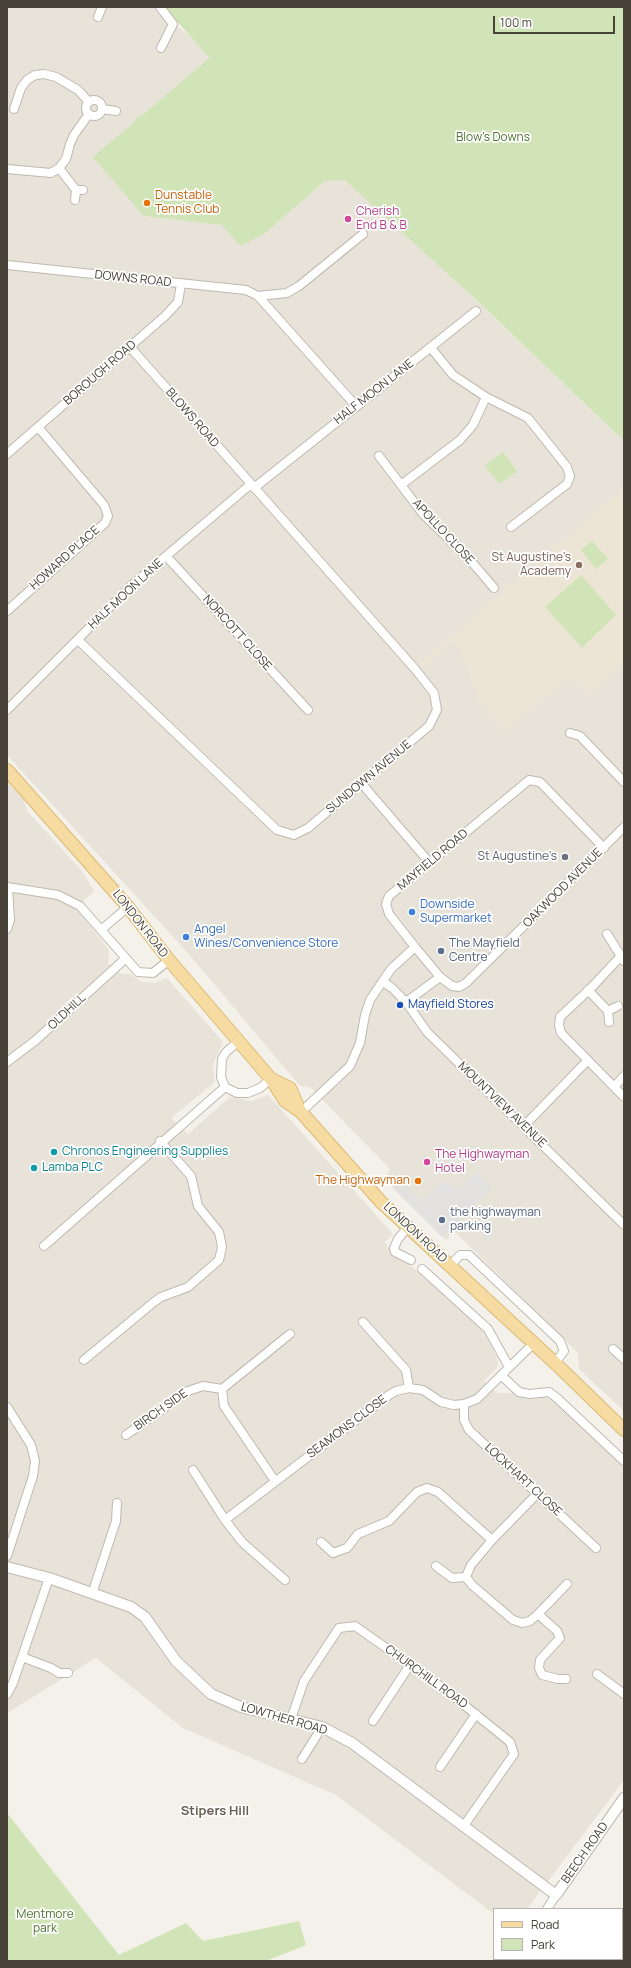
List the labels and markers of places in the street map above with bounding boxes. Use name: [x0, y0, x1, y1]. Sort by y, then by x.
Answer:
place label: Dunstable Tennis Club: [155, 189, 219, 217]
marker: Dunstable Tennis Club: [142, 198, 152, 208]
place label: Cherish End B & B: [356, 205, 407, 233]
marker: Cherish End B & B: [343, 214, 353, 224]
place label: St Augustine's Academy: [492, 551, 571, 579]
marker: St Augustine's Academy: [574, 560, 584, 570]
place label: St Augustine's: [478, 850, 557, 864]
marker: St Augustine's: [560, 852, 570, 862]
place label: Downside Supermarket: [420, 898, 492, 926]
marker: Downside Supermarket: [407, 907, 417, 917]
place label: Angel Wines/Convenience Store: [194, 923, 338, 951]
marker: Angel Wines/Convenience Store: [181, 932, 191, 942]
place label: The Mayfield Centre: [449, 937, 520, 965]
marker: The Mayfield Centre: [436, 946, 446, 956]
place label: Mayfield Stores: [408, 998, 494, 1012]
marker: Mayfield Stores: [395, 1000, 405, 1010]
place label: Chronos Engineering Supplies: [62, 1145, 228, 1159]
marker: Chronos Engineering Supplies: [49, 1147, 59, 1157]
place label: The Highwayman Hotel: [435, 1148, 529, 1176]
marker: The Highwayman Hotel: [422, 1157, 432, 1167]
place label: Lamba PLC: [42, 1161, 103, 1175]
marker: Lamba PLC: [29, 1163, 39, 1173]
place label: The Highwayman: [316, 1174, 410, 1188]
marker: The Highwayman: [413, 1176, 423, 1186]
place label: the highwayman parking: [450, 1206, 541, 1234]
marker: the highwayman parking: [437, 1215, 447, 1225]

